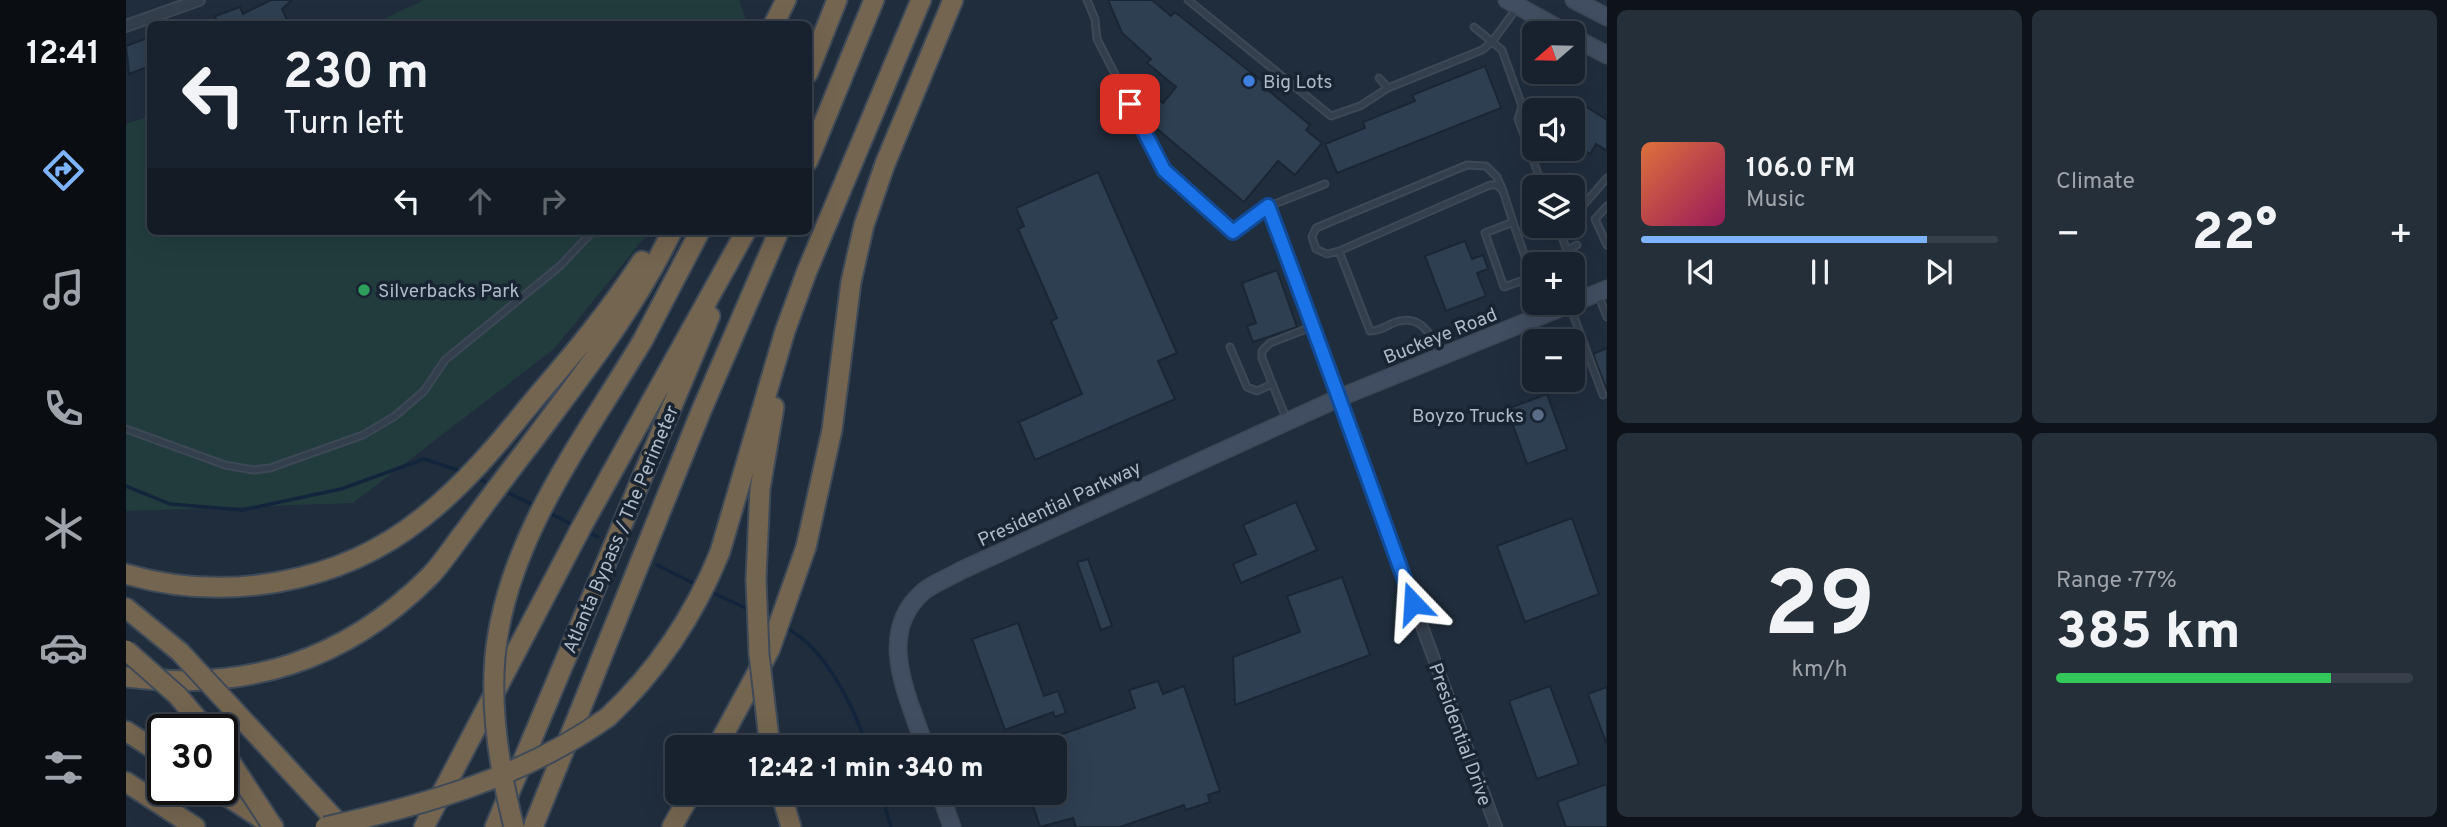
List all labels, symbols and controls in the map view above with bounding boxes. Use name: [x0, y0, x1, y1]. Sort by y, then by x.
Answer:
north arrow: [1522, 21, 1586, 84]
map controls: [1522, 21, 1585, 392]
text: 12:41: [26, 35, 100, 75]
text: 230 m: [283, 44, 429, 106]
icon: left: [168, 49, 259, 140]
place label: Big Lots: [1263, 71, 1332, 95]
marker: Big Lots: [1241, 73, 1257, 89]
pin: [1100, 74, 1160, 134]
icon: arrive: [1111, 85, 1149, 123]
button: sound: [1522, 98, 1585, 161]
text: Turn left: [283, 105, 404, 145]
icon: directions: [39, 146, 88, 195]
text: 106.0 FM: [1746, 153, 1855, 186]
text: Climate: [2056, 168, 2135, 197]
button: layers: [1522, 175, 1585, 238]
icon: left: [388, 182, 426, 220]
icon: ahead: [461, 182, 499, 220]
icon: right: [534, 182, 572, 220]
text: Music: [1746, 186, 1806, 215]
text: 22°: [2192, 202, 2277, 268]
text: −: [2056, 212, 2081, 261]
text: +: [2388, 212, 2413, 261]
button: +: [1522, 252, 1585, 315]
icon: previous: [1682, 253, 1720, 291]
icon: pause: [1801, 253, 1839, 291]
icon: next: [1920, 253, 1958, 291]
icon: music: [39, 265, 88, 314]
place label: Silverbacks Park: [378, 280, 520, 304]
marker: Silverbacks Park: [356, 282, 372, 298]
street label: Buckeye Road: [1380, 303, 1501, 371]
button: −: [1522, 329, 1585, 392]
icon: phone: [39, 384, 88, 433]
street label: Atlanta Bypass / The Perimeter: [559, 401, 685, 658]
place label: Boyzo Trucks: [1412, 405, 1524, 429]
marker: Boyzo Trucks: [1530, 407, 1546, 423]
street label: Presidential Parkway: [974, 456, 1145, 553]
icon: climate: [39, 504, 88, 553]
text: 29: [1764, 553, 1875, 668]
position arrow: [1376, 566, 1450, 640]
text: Range · 77%: [2056, 567, 2177, 596]
text: 385 km: [2056, 601, 2241, 667]
icon: car: [39, 623, 88, 672]
text: km/h: [1792, 656, 1847, 685]
street label: Presidential Drive: [1422, 660, 1496, 809]
speed limit sign: 30: [147, 714, 238, 805]
icon: filters: [39, 743, 88, 792]
text: 12:42 · 1 min · 340 m: [748, 753, 984, 786]

